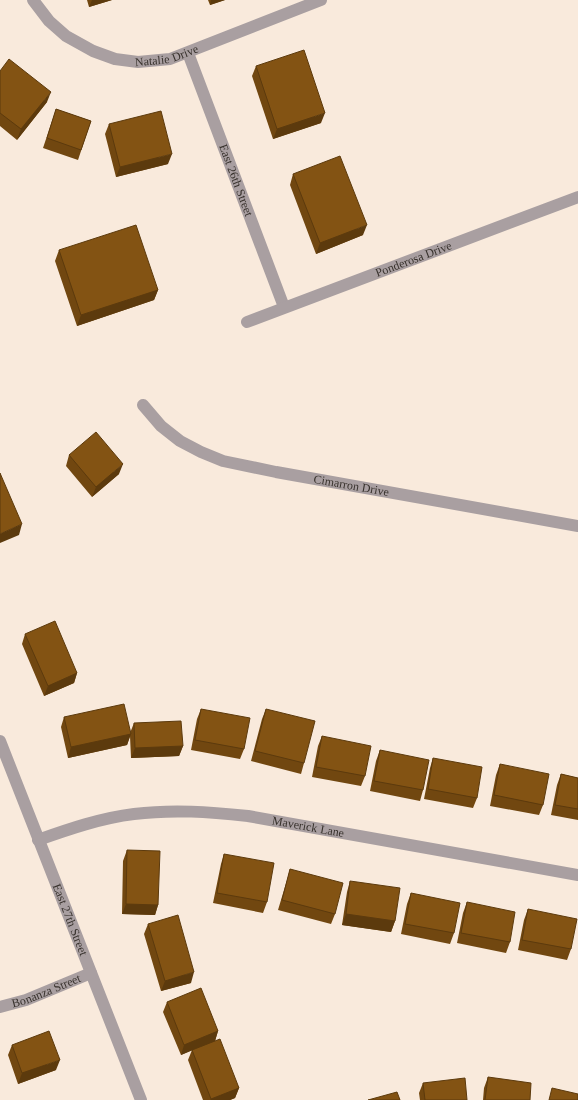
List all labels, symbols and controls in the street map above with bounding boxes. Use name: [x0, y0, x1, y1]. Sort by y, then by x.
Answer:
street label: Natalie Drive: [134, 42, 200, 69]
street label: East 26th Street: [216, 142, 256, 219]
street label: Ponderosa Drive: [373, 238, 454, 280]
street label: Cimarron Drive: [313, 472, 390, 499]
street label: Maverick Lane: [271, 813, 345, 840]
street label: East 27th Street: [50, 882, 91, 958]
street label: Bonanza Street: [10, 971, 83, 1011]

